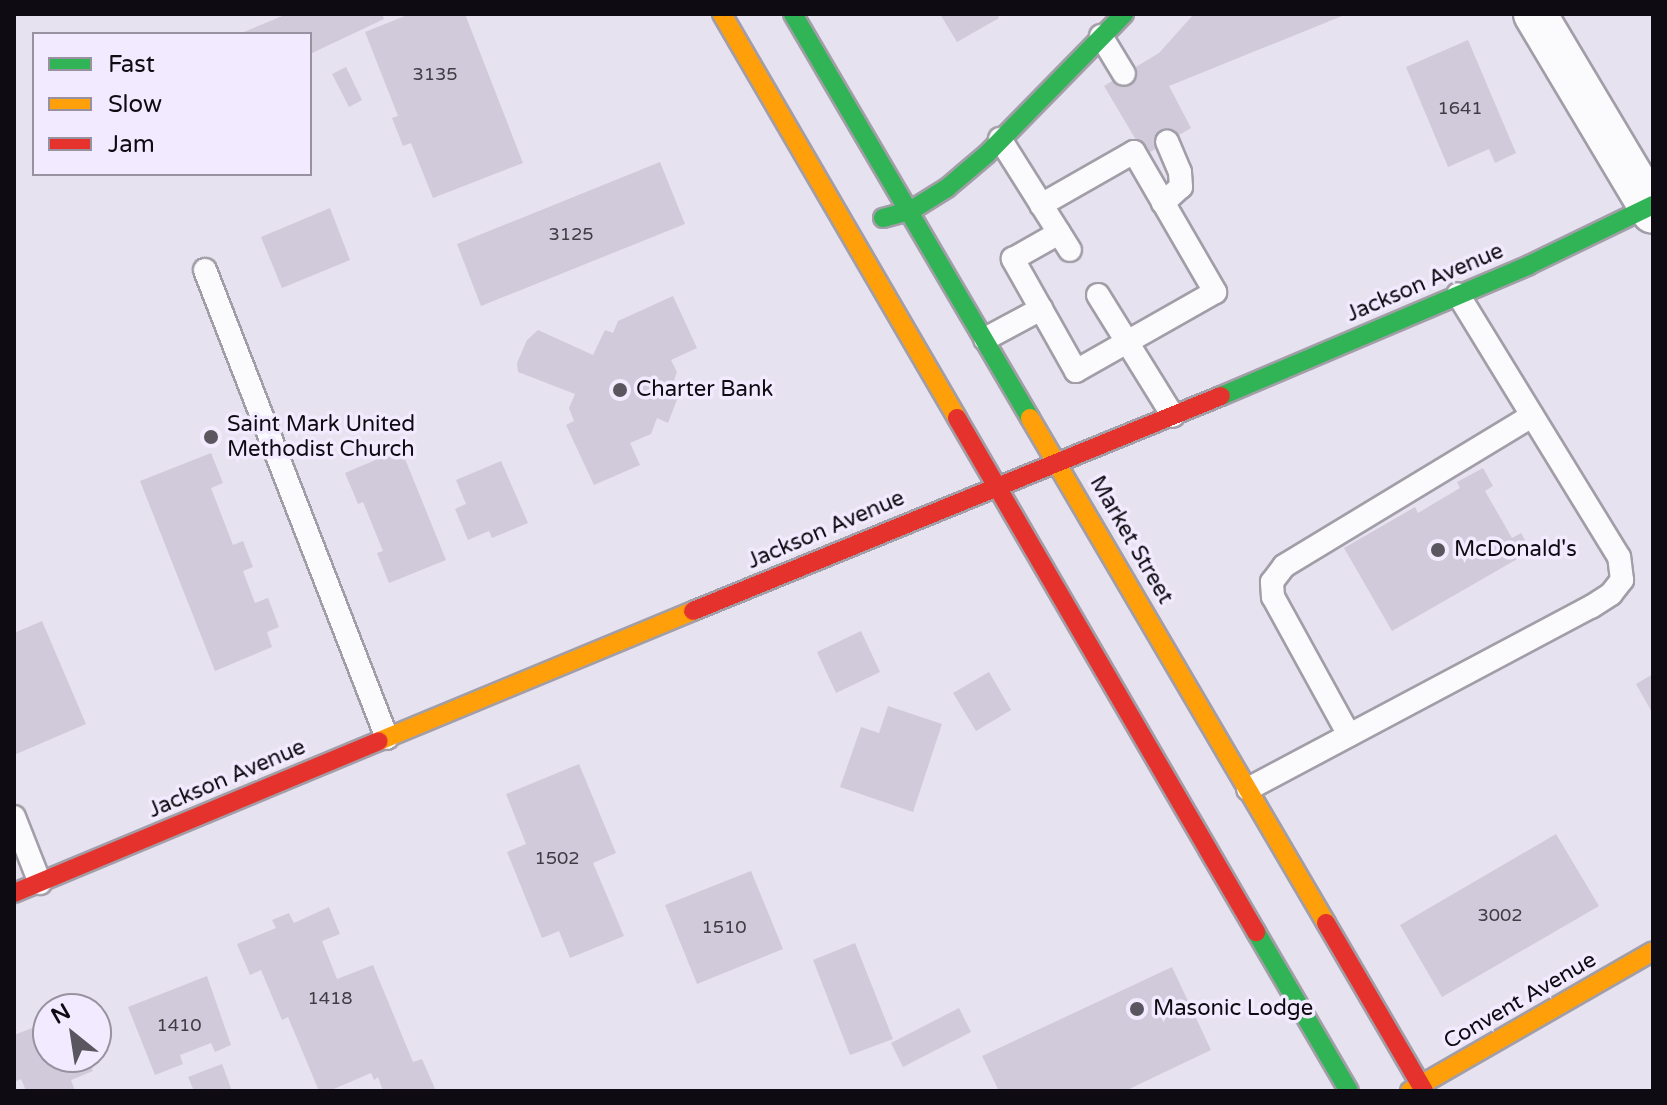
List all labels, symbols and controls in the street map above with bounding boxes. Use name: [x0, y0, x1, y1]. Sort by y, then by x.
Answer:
legend: [32, 32, 312, 176]
text: Fast: [108, 50, 155, 79]
house number: 3135: [412, 63, 458, 85]
text: Slow: [108, 90, 162, 119]
house number: 1641: [1437, 97, 1483, 119]
text: Jam: [108, 130, 155, 159]
house number: 3125: [548, 223, 594, 245]
street label: Jackson Avenue: [1343, 238, 1507, 328]
place label: Charter Bank: [636, 377, 773, 403]
marker: Charter Bank: [611, 381, 629, 399]
place label: Saint Mark United Methodist Church: [227, 411, 415, 462]
marker: Saint Mark United Methodist Church: [202, 428, 220, 446]
street label: Market Street: [1084, 471, 1178, 609]
street label: Jackson Avenue: [744, 485, 908, 575]
place label: McDonald's: [1454, 537, 1577, 563]
marker: McDonald's: [1429, 541, 1447, 559]
street label: Jackson Avenue: [145, 734, 309, 824]
house number: 1502: [534, 847, 580, 869]
house number: 3002: [1477, 904, 1523, 926]
house number: 1510: [701, 916, 747, 938]
street label: Convent Avenue: [1439, 947, 1601, 1055]
house number: 1418: [307, 987, 353, 1009]
north arrow: [32, 993, 112, 1073]
place label: Masonic Lodge: [1153, 996, 1313, 1022]
text: N: [47, 998, 75, 1030]
marker: Masonic Lodge: [1128, 1000, 1146, 1018]
house number: 1410: [156, 1014, 202, 1036]

